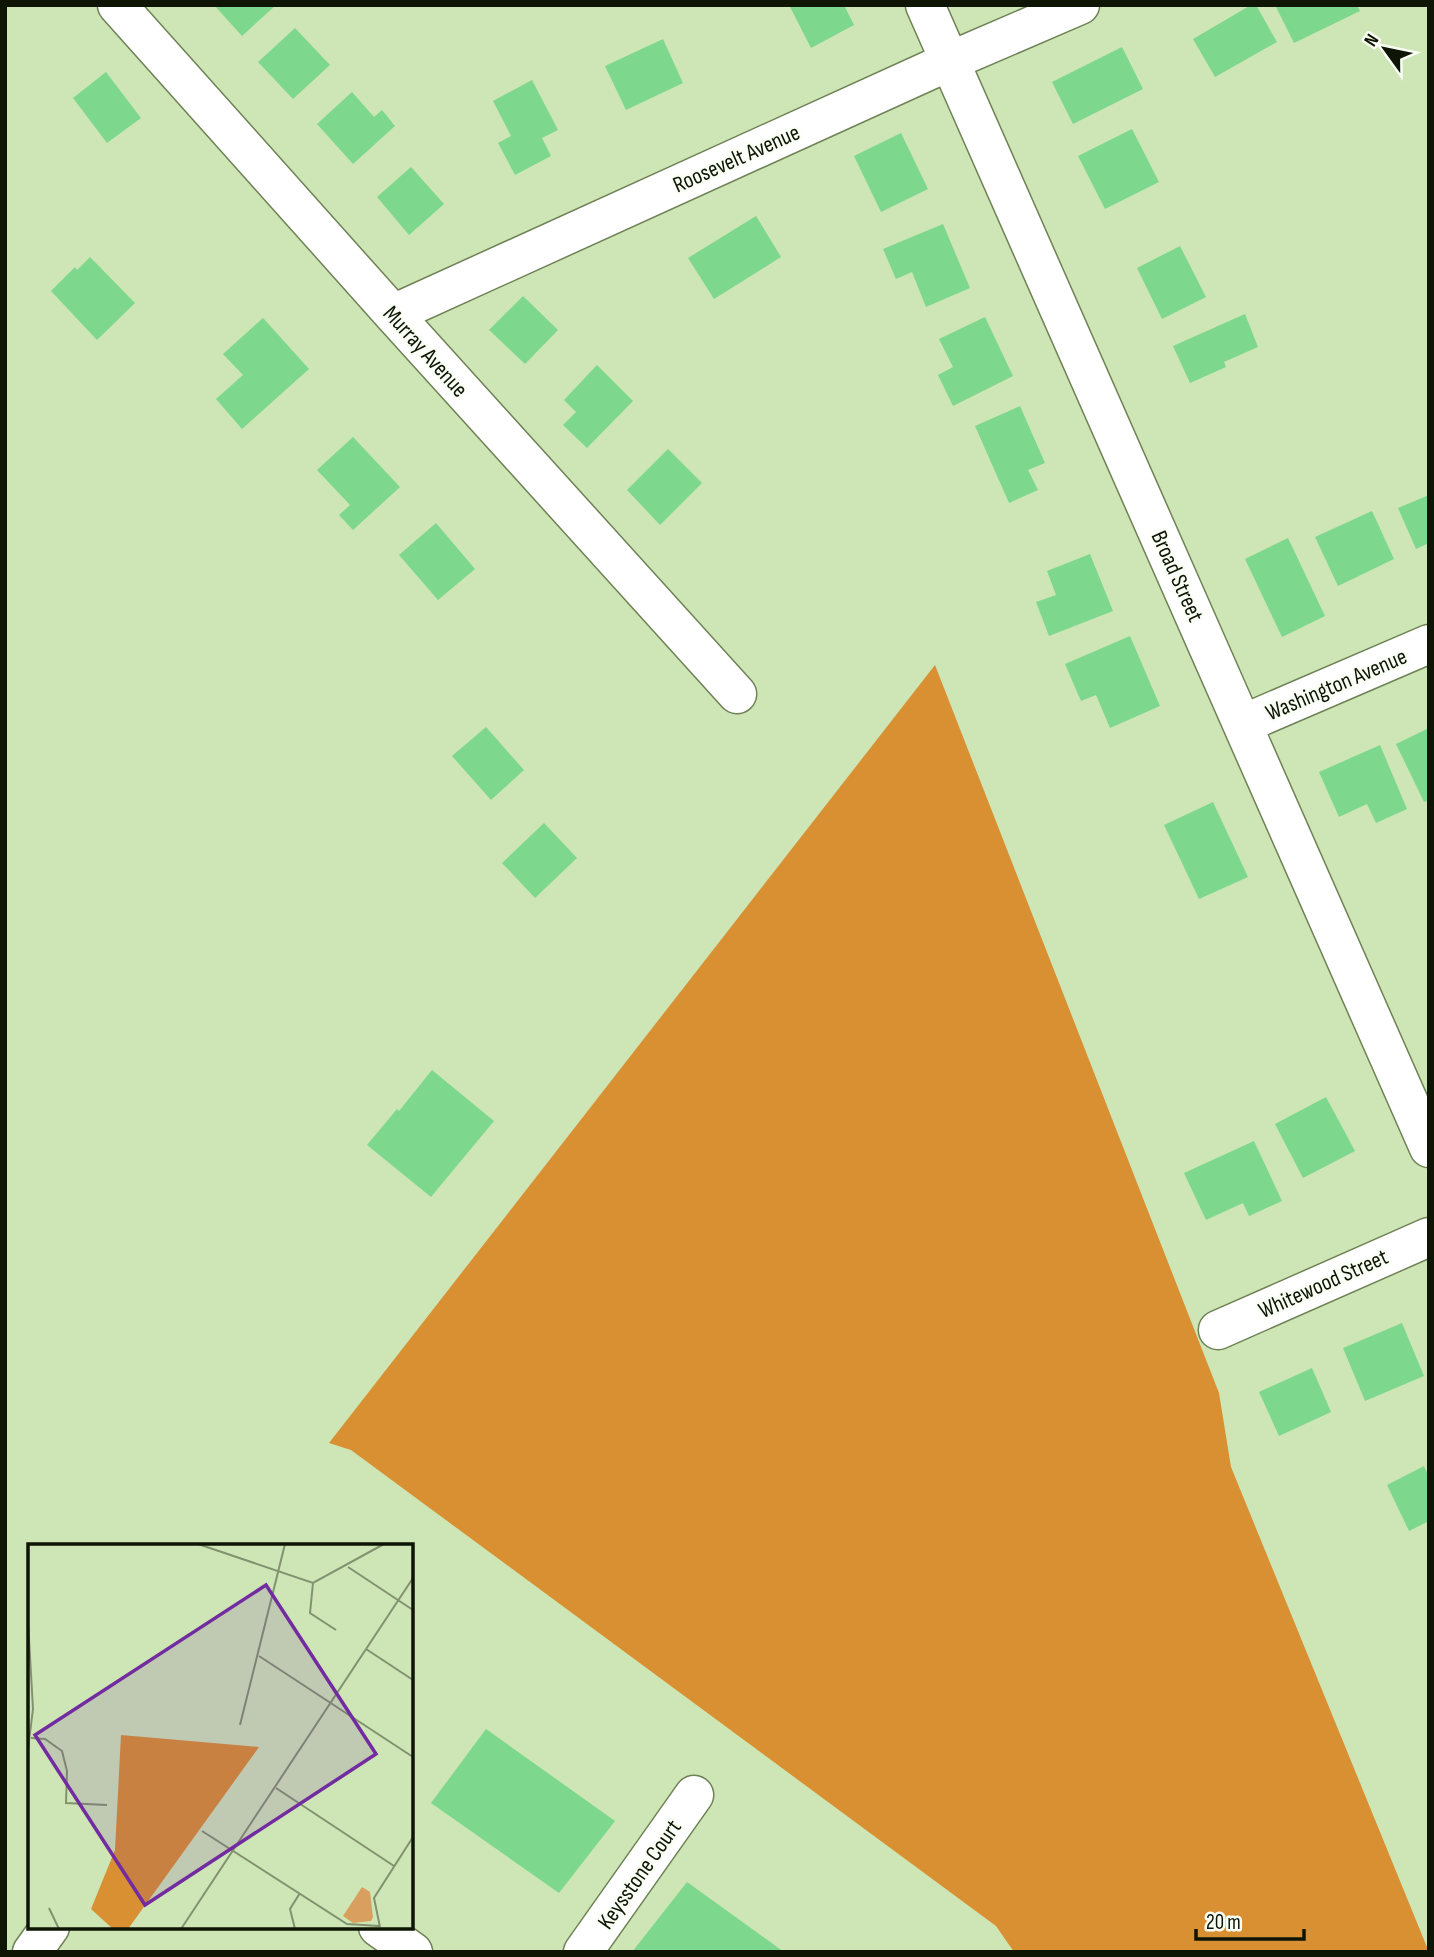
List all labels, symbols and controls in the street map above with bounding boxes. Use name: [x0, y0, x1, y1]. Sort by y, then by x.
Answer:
north arrow: [1350, 14, 1420, 84]
text: N: [1360, 30, 1384, 51]
street label: Roosevelt Avenue: [669, 118, 804, 199]
street label: Murray Avenue: [377, 300, 474, 403]
street label: Broad Street: [1145, 527, 1210, 626]
street label: Washington Avenue: [1262, 643, 1411, 727]
street label: Whitewood Street: [1254, 1243, 1392, 1325]
inset map: [28, 1544, 413, 1929]
street label: Keysstone Court: [592, 1814, 688, 1935]
scale bar: [1196, 1898, 1304, 1942]
text: 20 m: [1206, 1910, 1241, 1935]

